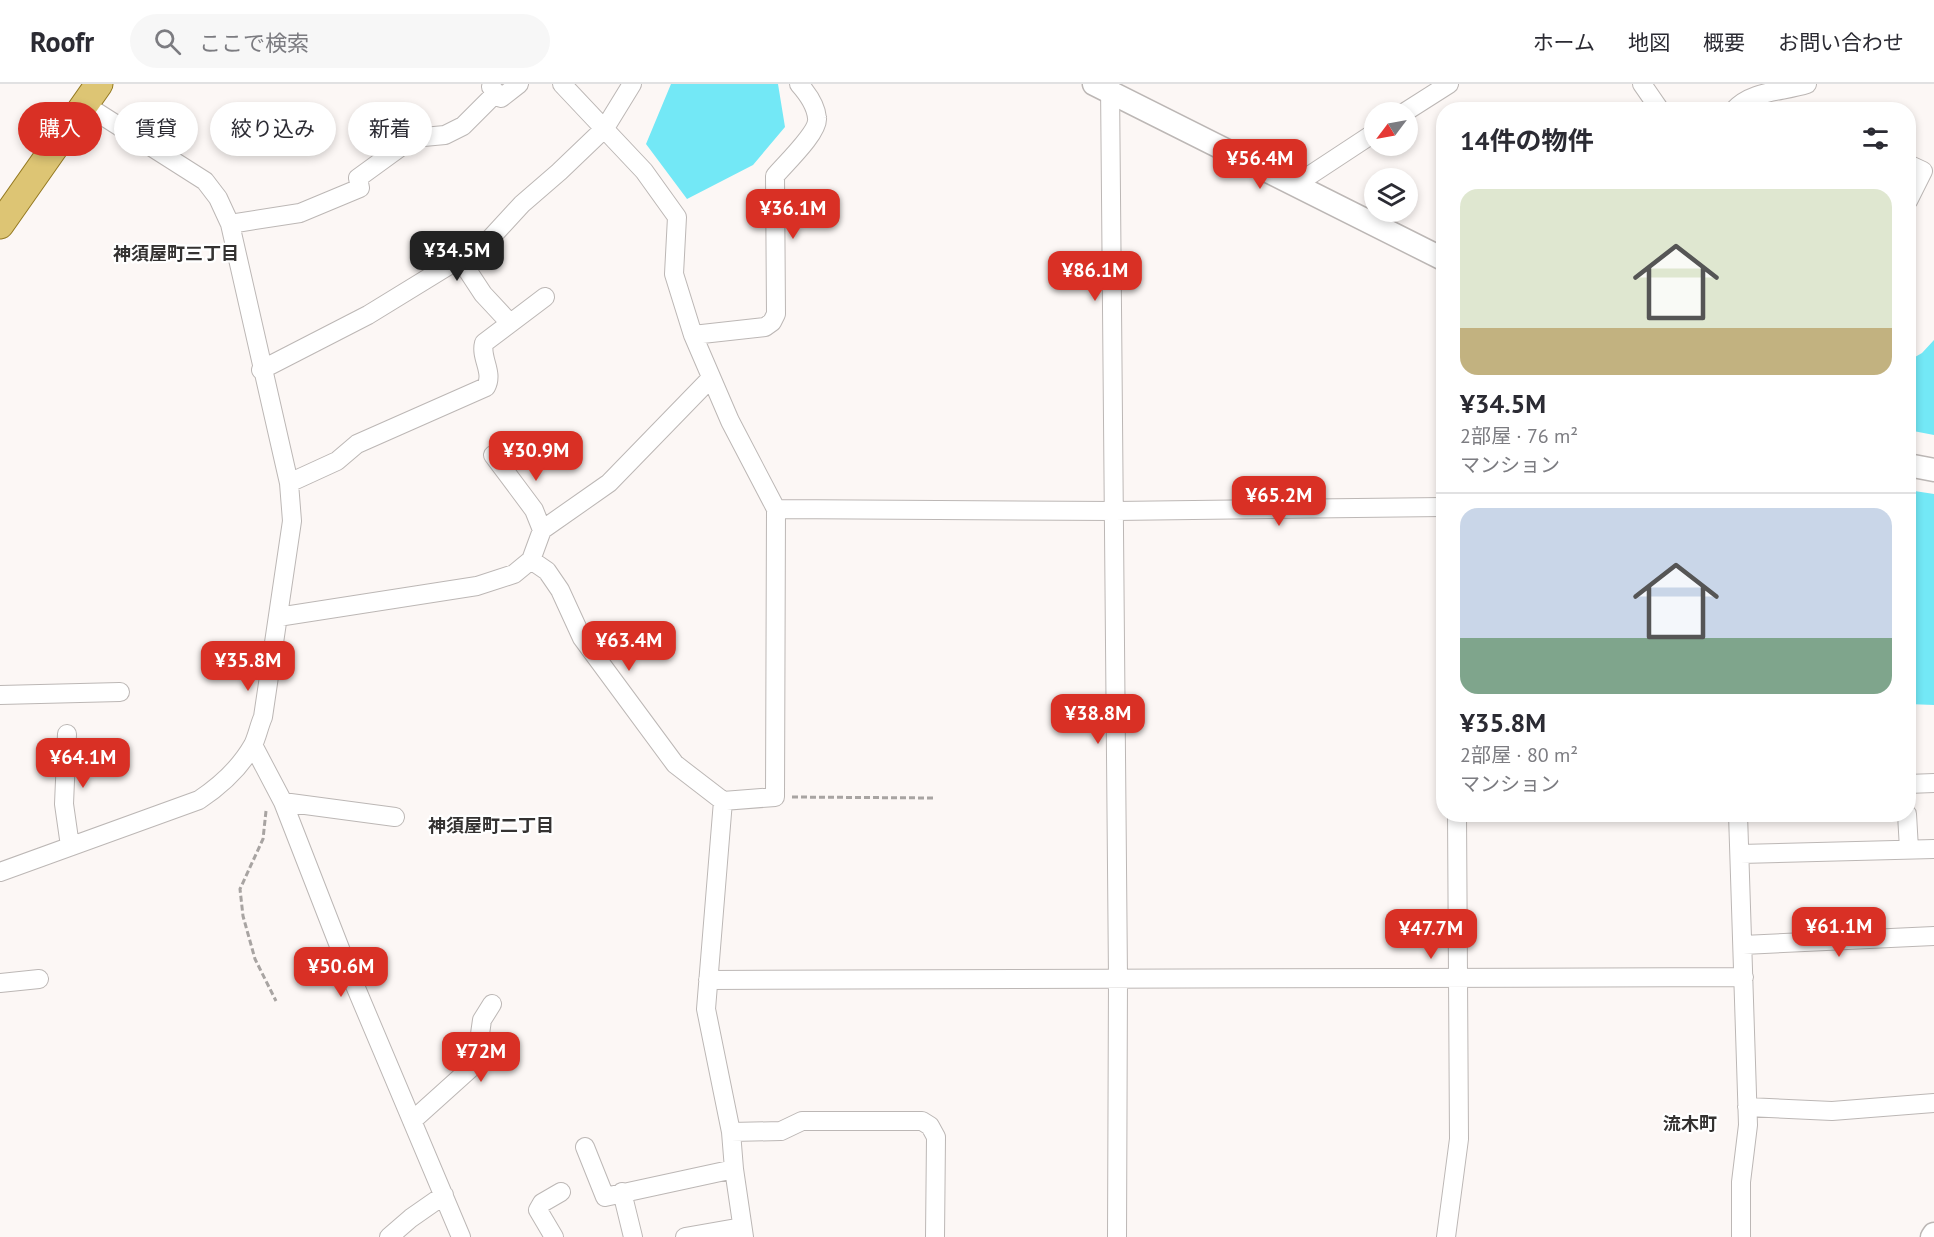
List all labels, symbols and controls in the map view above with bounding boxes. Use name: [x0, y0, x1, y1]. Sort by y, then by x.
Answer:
search box: [130, 14, 550, 68]
text: Roofr: [30, 23, 94, 60]
icon: search: [151, 25, 184, 58]
text: ここで検索: [199, 29, 309, 57]
text: ホーム: [1533, 29, 1595, 56]
text: 地図: [1628, 29, 1670, 56]
text: 概要: [1703, 29, 1745, 56]
text: お問い合わせ: [1778, 29, 1904, 56]
chip: 購入: [18, 102, 102, 156]
chip: 賃貸: [114, 102, 198, 156]
chip: 絞り込み: [210, 102, 336, 156]
chip: 新着: [348, 102, 432, 156]
north arrow: [1364, 102, 1418, 156]
map controls: [1364, 102, 1418, 222]
icon: filters: [1859, 122, 1892, 155]
text: 14件の物件: [1460, 124, 1593, 157]
pin: ¥56.4M: [1211, 139, 1309, 190]
text: ¥56.4M: [1227, 145, 1293, 171]
button: layers: [1364, 168, 1418, 222]
pin: ¥36.1M: [744, 189, 842, 240]
text: ¥36.1M: [760, 195, 826, 221]
icon: home: [1622, 228, 1730, 336]
pin: ¥34.5M: [408, 231, 506, 282]
text: ¥34.5M: [424, 237, 490, 263]
district label: 神須屋町三丁目: [113, 242, 239, 265]
pin: ¥86.1M: [1046, 251, 1144, 302]
text: ¥86.1M: [1062, 257, 1128, 283]
text: ¥34.5M: [1460, 387, 1546, 420]
text: 2部屋 · 76 m²: [1460, 423, 1578, 449]
pin: ¥30.9M: [487, 431, 585, 482]
text: ¥30.9M: [503, 437, 569, 463]
text: マンション: [1460, 452, 1560, 478]
pin: ¥65.2M: [1230, 476, 1328, 527]
text: ¥65.2M: [1246, 482, 1312, 508]
icon: home: [1622, 547, 1730, 655]
pin: ¥63.4M: [580, 621, 678, 672]
text: ¥63.4M: [596, 627, 662, 653]
pin: ¥35.8M: [199, 641, 297, 692]
text: ¥35.8M: [215, 647, 281, 673]
pin: ¥38.8M: [1049, 694, 1147, 745]
text: ¥38.8M: [1065, 700, 1131, 726]
text: ¥35.8M: [1460, 706, 1546, 739]
pin: ¥64.1M: [34, 738, 132, 789]
text: 2部屋 · 80 m²: [1460, 742, 1578, 768]
text: ¥64.1M: [50, 744, 116, 770]
text: マンション: [1460, 771, 1560, 797]
district label: 神須屋町二丁目: [428, 814, 554, 837]
pin: ¥61.1M: [1790, 907, 1888, 958]
pin: ¥47.7M: [1382, 909, 1480, 960]
text: ¥61.1M: [1806, 913, 1872, 939]
text: ¥47.7M: [1399, 915, 1463, 941]
pin: ¥50.6M: [292, 947, 390, 998]
text: ¥50.6M: [308, 953, 374, 979]
pin: ¥72M: [445, 1032, 517, 1083]
text: ¥72M: [456, 1038, 506, 1064]
district label: 流木町: [1663, 1112, 1717, 1135]

